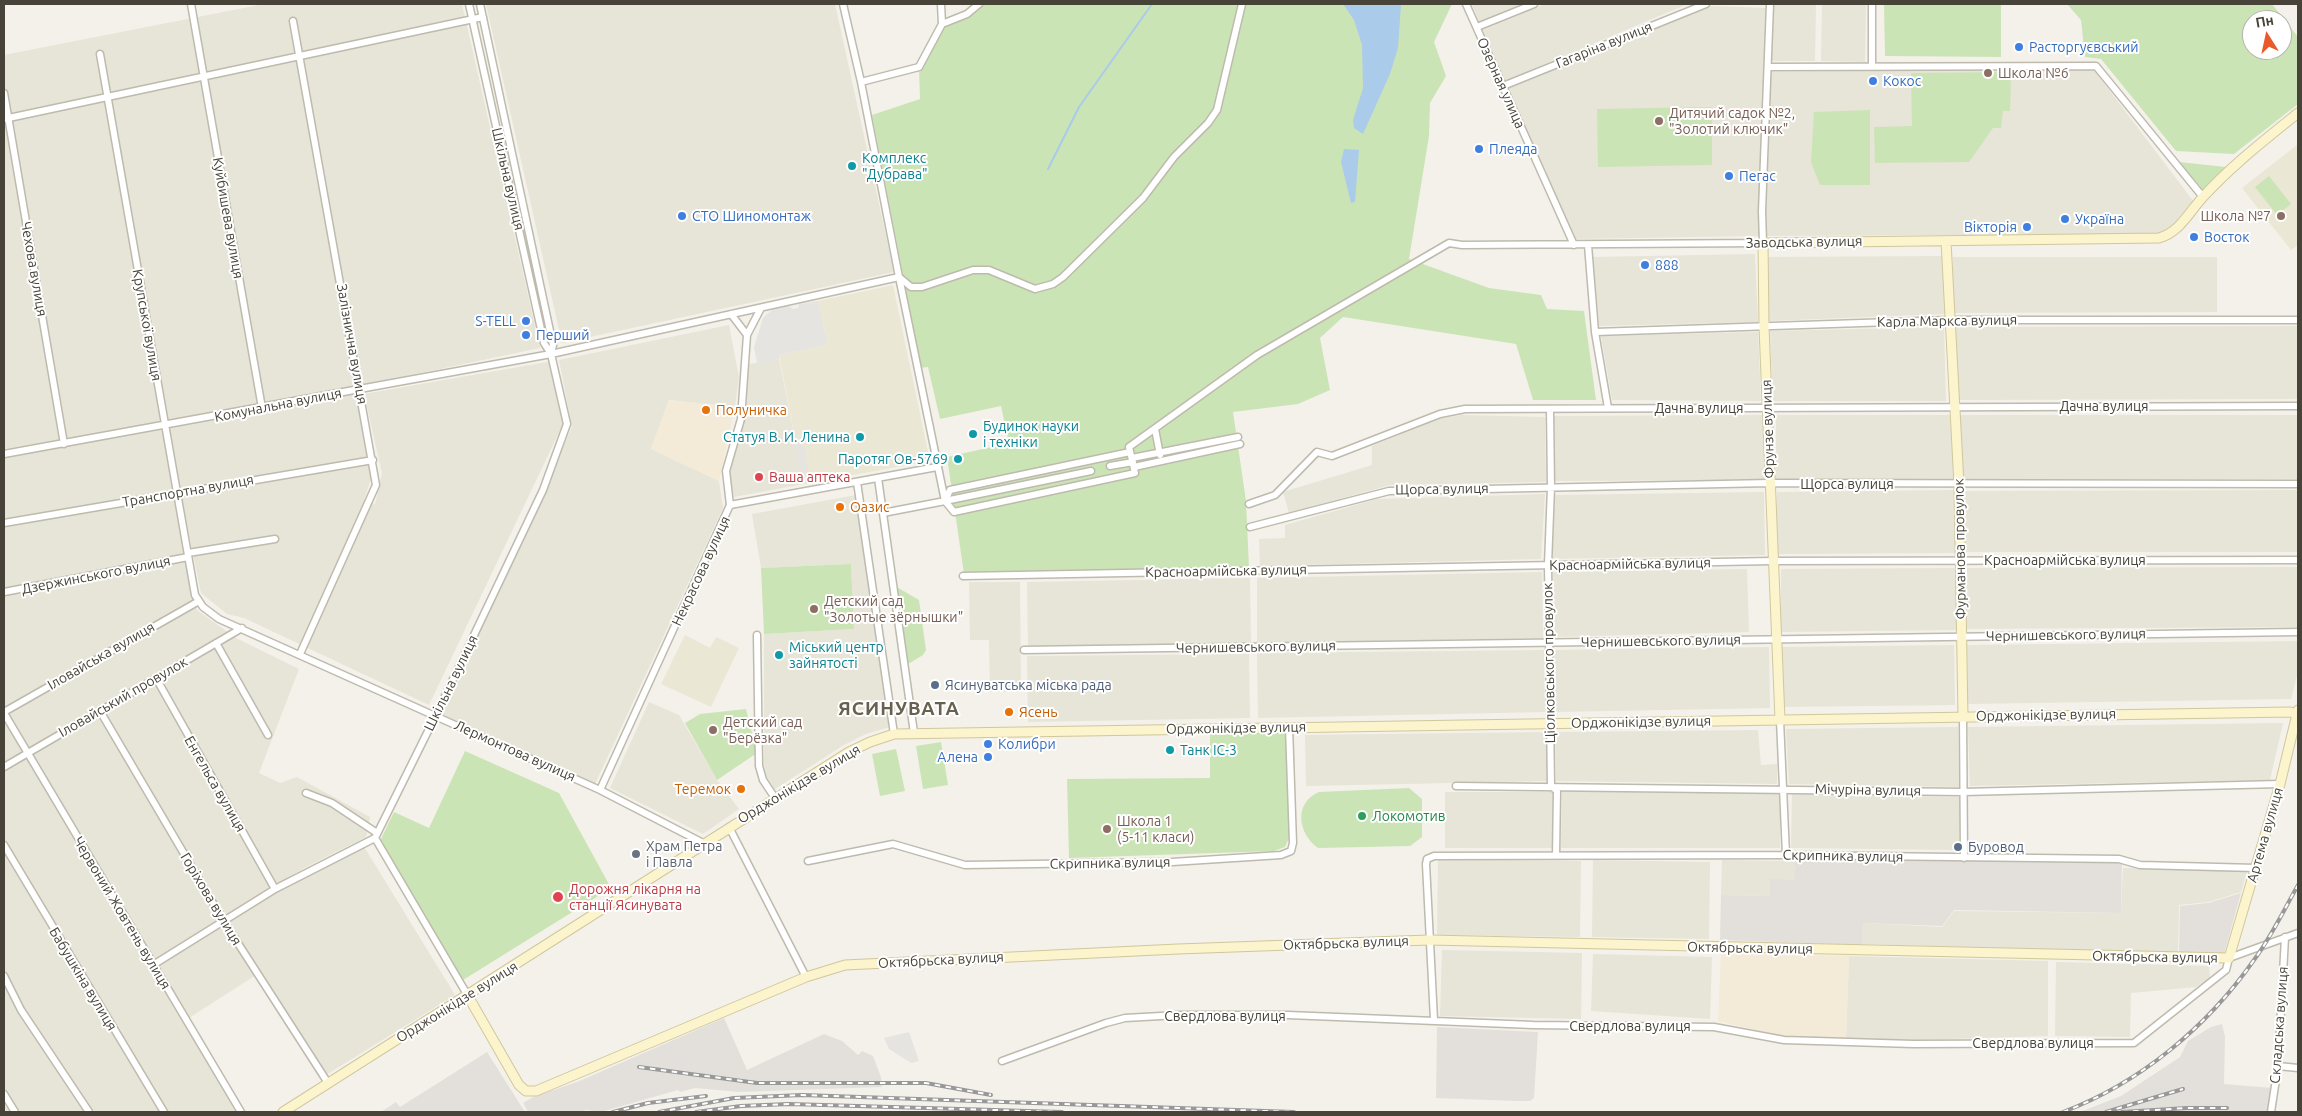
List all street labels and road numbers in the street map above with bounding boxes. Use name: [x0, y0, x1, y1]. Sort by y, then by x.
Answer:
street label: Гагаріна вулиця: [1553, 18, 1655, 72]
street label: Озерная улица: [1473, 35, 1529, 131]
street label: Шкільна вулиця: [488, 126, 528, 232]
street label: Куйбишева вулиця: [209, 156, 247, 280]
street label: Чехова вулиця: [17, 220, 51, 318]
street label: Заводська вулиця: [1745, 233, 1863, 251]
street label: Крупської вулиця: [129, 268, 165, 382]
street label: Залізнична вулиця: [333, 282, 371, 406]
street label: Карла Маркса вулиця: [1877, 311, 2017, 331]
street label: Фрунзе вулиця: [1758, 379, 1778, 479]
street label: Комунальна вулиця: [213, 384, 343, 426]
street label: Дачна вулиця: [2059, 398, 2149, 414]
street label: Дачна вулиця: [1654, 400, 1744, 416]
street label: Транспортна вулиця: [121, 471, 255, 511]
street label: Щорса вулиця: [1800, 476, 1894, 492]
street label: Фурманова провулок: [1950, 478, 1970, 620]
street label: Щорса вулиця: [1395, 480, 1489, 498]
street label: Некрасова вулиця: [668, 513, 734, 629]
street label: Дзержинського вулиця: [20, 552, 172, 598]
street label: Красноармійська вулиця: [1984, 552, 2146, 568]
street label: Красноармійська вулиця: [1549, 554, 1711, 574]
street label: Красноармійська вулиця: [1145, 561, 1307, 581]
street label: Ціолковського провулок: [1539, 583, 1559, 743]
street label: Іловайська вулиця: [44, 618, 158, 694]
street label: Чернишевського вулиця: [1986, 625, 2146, 645]
street label: Чернишевського вулиця: [1581, 631, 1741, 651]
street label: Шкільна вулиця: [421, 632, 481, 734]
street label: Чернишевського вулиця: [1176, 637, 1336, 657]
street label: Іловайський провулок: [56, 653, 190, 741]
street label: Орджонікідзе вулиця: [1976, 705, 2116, 725]
street label: Орджонікідзе вулиця: [1571, 712, 1711, 732]
street label: Лермонтова вулиця: [452, 717, 578, 785]
street label: Орджонікідзе вулиця: [1166, 718, 1306, 738]
street label: Енгельса вулиця: [181, 733, 249, 835]
street label: Орджонікідзе вулиця: [735, 741, 863, 827]
street label: Мічуріна вулиця: [1815, 781, 1921, 799]
street label: Артема вулиця: [2243, 785, 2287, 885]
street label: Червоний Жовтень вулиця: [70, 834, 174, 992]
street label: Скрипника вулиця: [1782, 847, 1904, 865]
street label: Горіхова вулиця: [177, 850, 245, 948]
street label: Скрипника вулиця: [1049, 854, 1171, 872]
street label: Бабушкіна вулиця: [45, 924, 121, 1034]
street label: Октябрьска вулиця: [1283, 932, 1409, 954]
street label: Октябрьска вулиця: [1687, 939, 1813, 957]
street label: Октябрьска вулиця: [878, 948, 1004, 972]
street label: Октябрьска вулиця: [2092, 948, 2218, 966]
street label: Орджонікідзе вулиця: [393, 958, 521, 1046]
street label: Складська вулиця: [2267, 966, 2291, 1084]
street label: Свердлова вулиця: [1164, 1008, 1286, 1024]
street label: Свердлова вулиця: [1569, 1018, 1691, 1034]
street label: Свердлова вулиця: [1972, 1035, 2094, 1051]

